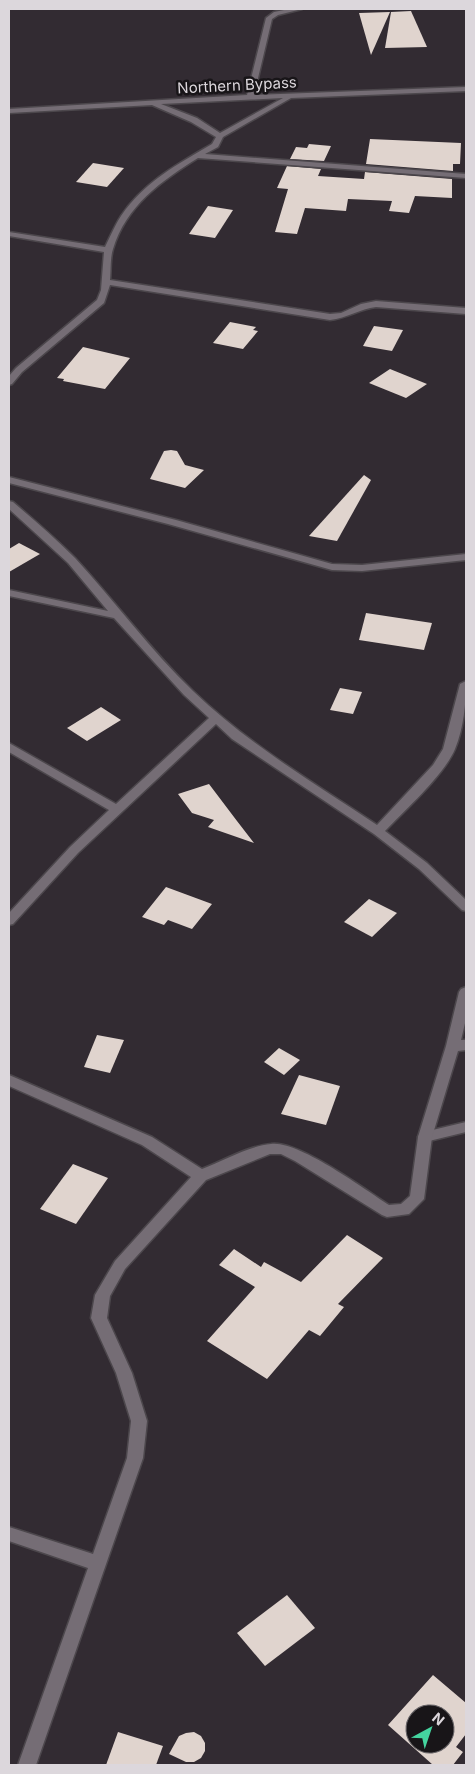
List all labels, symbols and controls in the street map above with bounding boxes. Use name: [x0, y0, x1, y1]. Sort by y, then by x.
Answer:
street label: Northern Bypass: [177, 72, 297, 98]
north arrow: [405, 1704, 455, 1754]
text: N: [429, 1709, 448, 1729]

